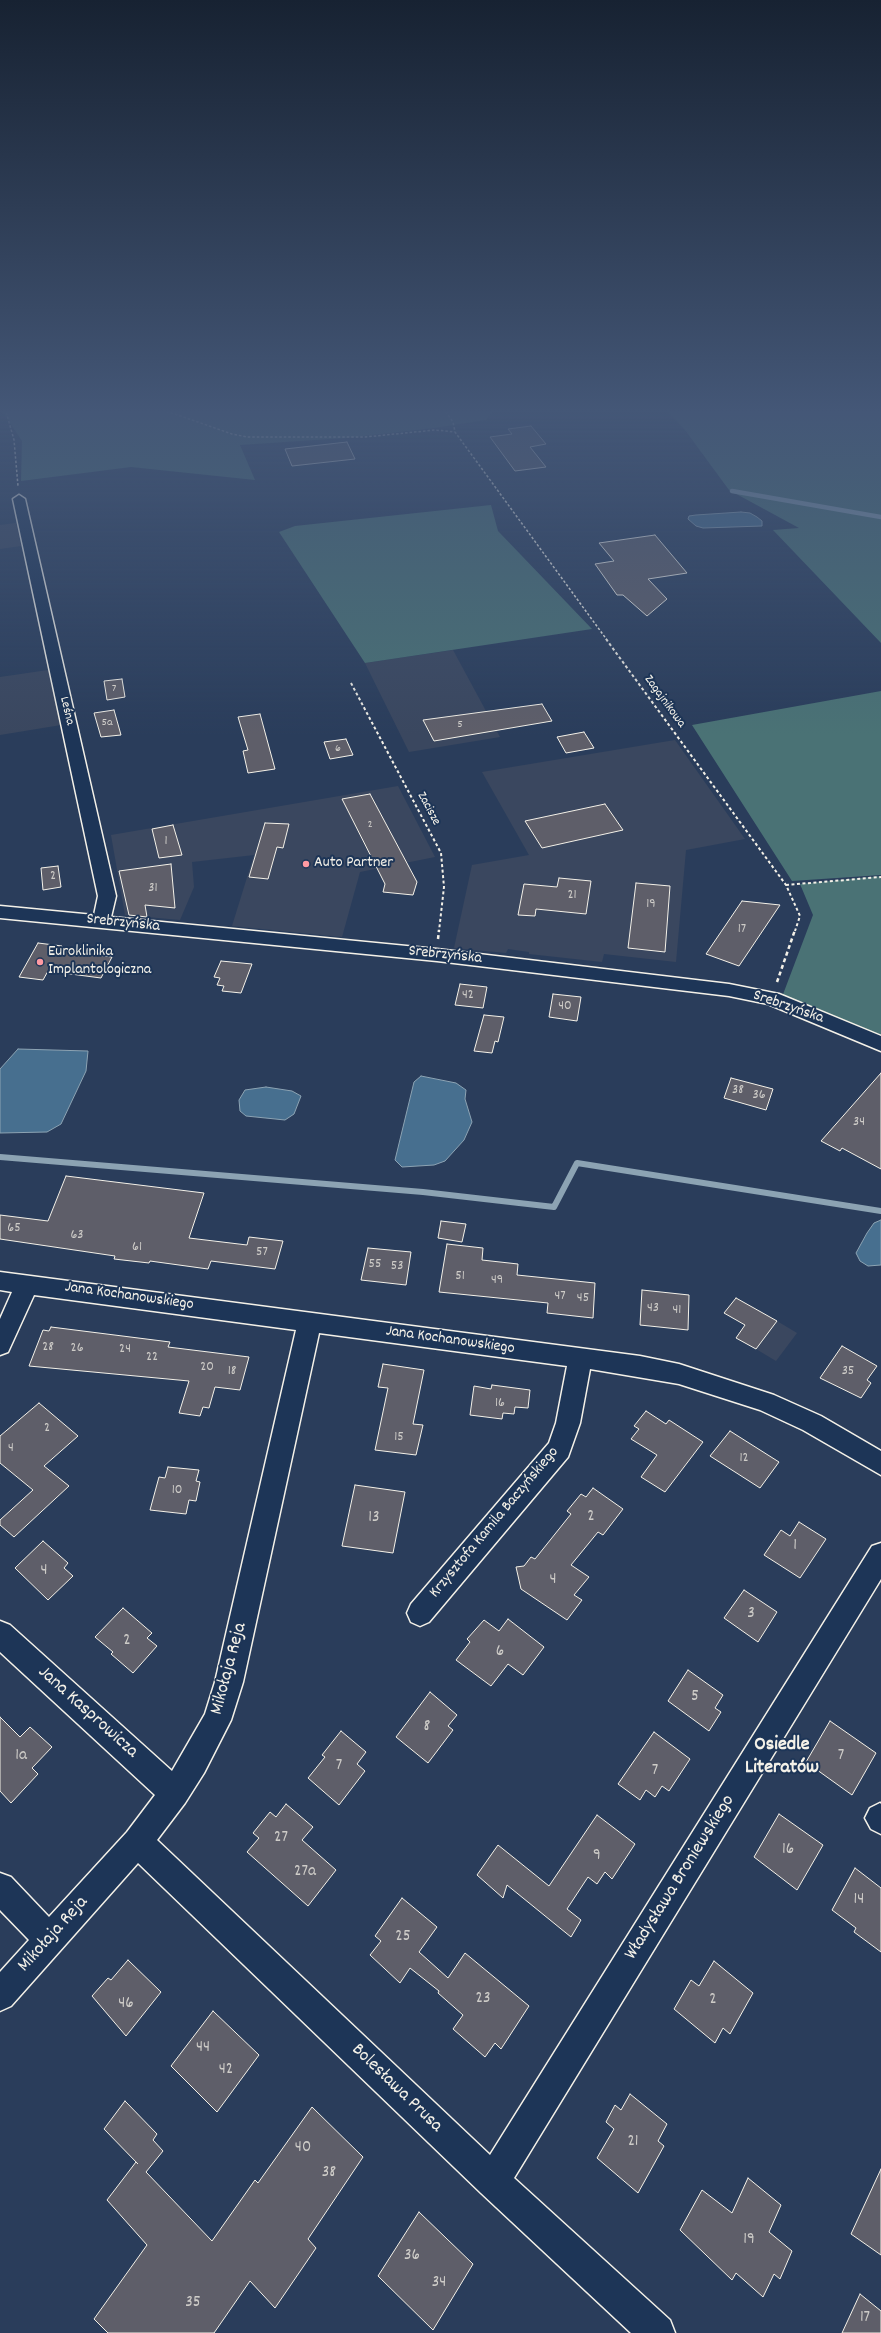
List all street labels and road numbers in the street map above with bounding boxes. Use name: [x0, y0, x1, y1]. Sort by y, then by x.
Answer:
street label: Zagajnikowa: [640, 673, 688, 731]
street label: Leśna: [55, 695, 77, 727]
street label: Zacisze: [413, 790, 443, 828]
street label: Srebrzyńska: [85, 911, 161, 937]
street label: Srebrzyńska: [407, 943, 483, 969]
street label: Srebrzyńska: [750, 987, 826, 1029]
street label: Jana Kochanowskiego: [63, 1278, 195, 1316]
street label: Jana Kochanowskiego: [384, 1322, 516, 1360]
street label: Krzysztofa Kamila Baczyńskiego: [426, 1444, 564, 1602]
street label: Mikołaja Reja: [207, 1620, 253, 1718]
street label: Jana Kasprowicza: [32, 1662, 142, 1764]
street label: Władysława Broniewskiego: [621, 1791, 741, 1965]
street label: Mikołaja Reja: [14, 1892, 94, 1978]
street label: Bolesława Prusa: [346, 2040, 446, 2138]

